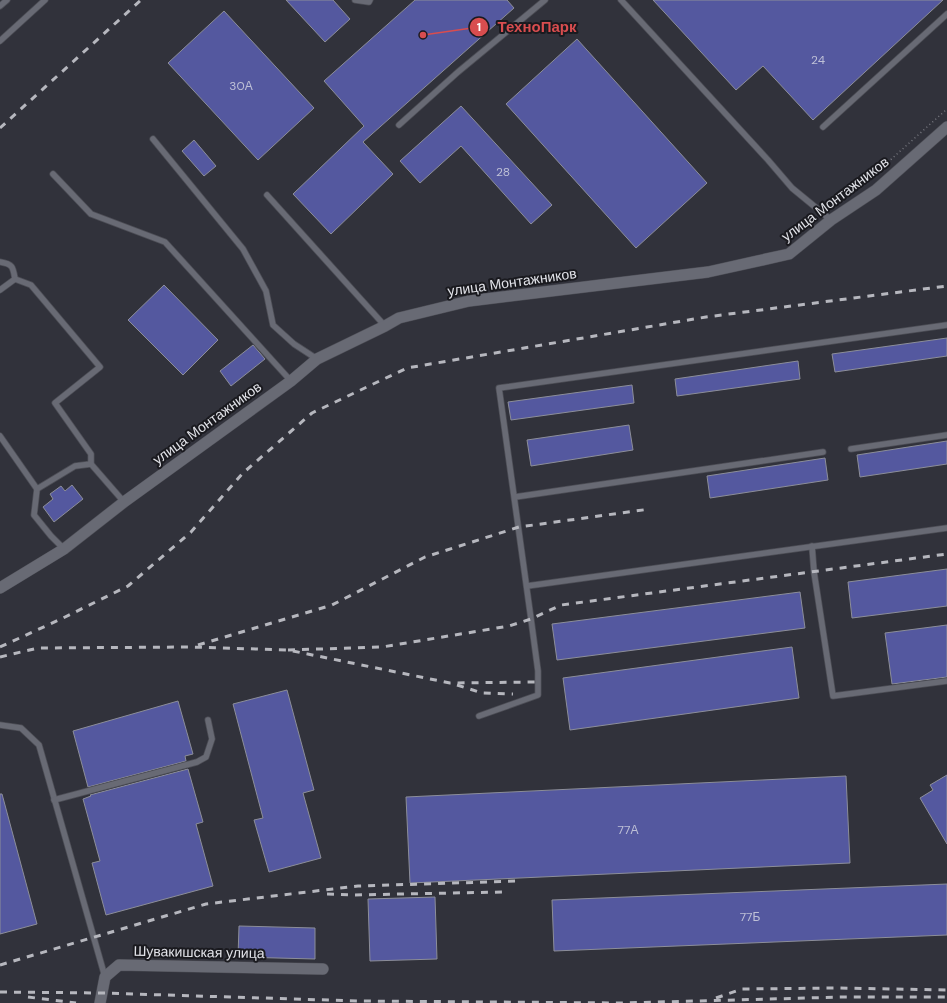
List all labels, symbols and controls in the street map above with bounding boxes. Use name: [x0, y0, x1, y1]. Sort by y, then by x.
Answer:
callout: ТехноПарк: [469, 13, 584, 40]
text: ТехноПарк: [498, 17, 577, 37]
text: 1: [477, 19, 481, 35]
house number: 24: [811, 52, 825, 68]
house number: 30А: [229, 78, 253, 94]
street label: улица Монтажников: [778, 153, 892, 245]
house number: 28: [496, 164, 510, 180]
street label: улица Монтажников: [446, 264, 578, 300]
street label: улица Монтажников: [149, 378, 265, 468]
house number: 77А: [618, 822, 638, 838]
house number: 77Б: [740, 909, 760, 925]
street label: Шувакишская улица: [133, 942, 265, 962]

